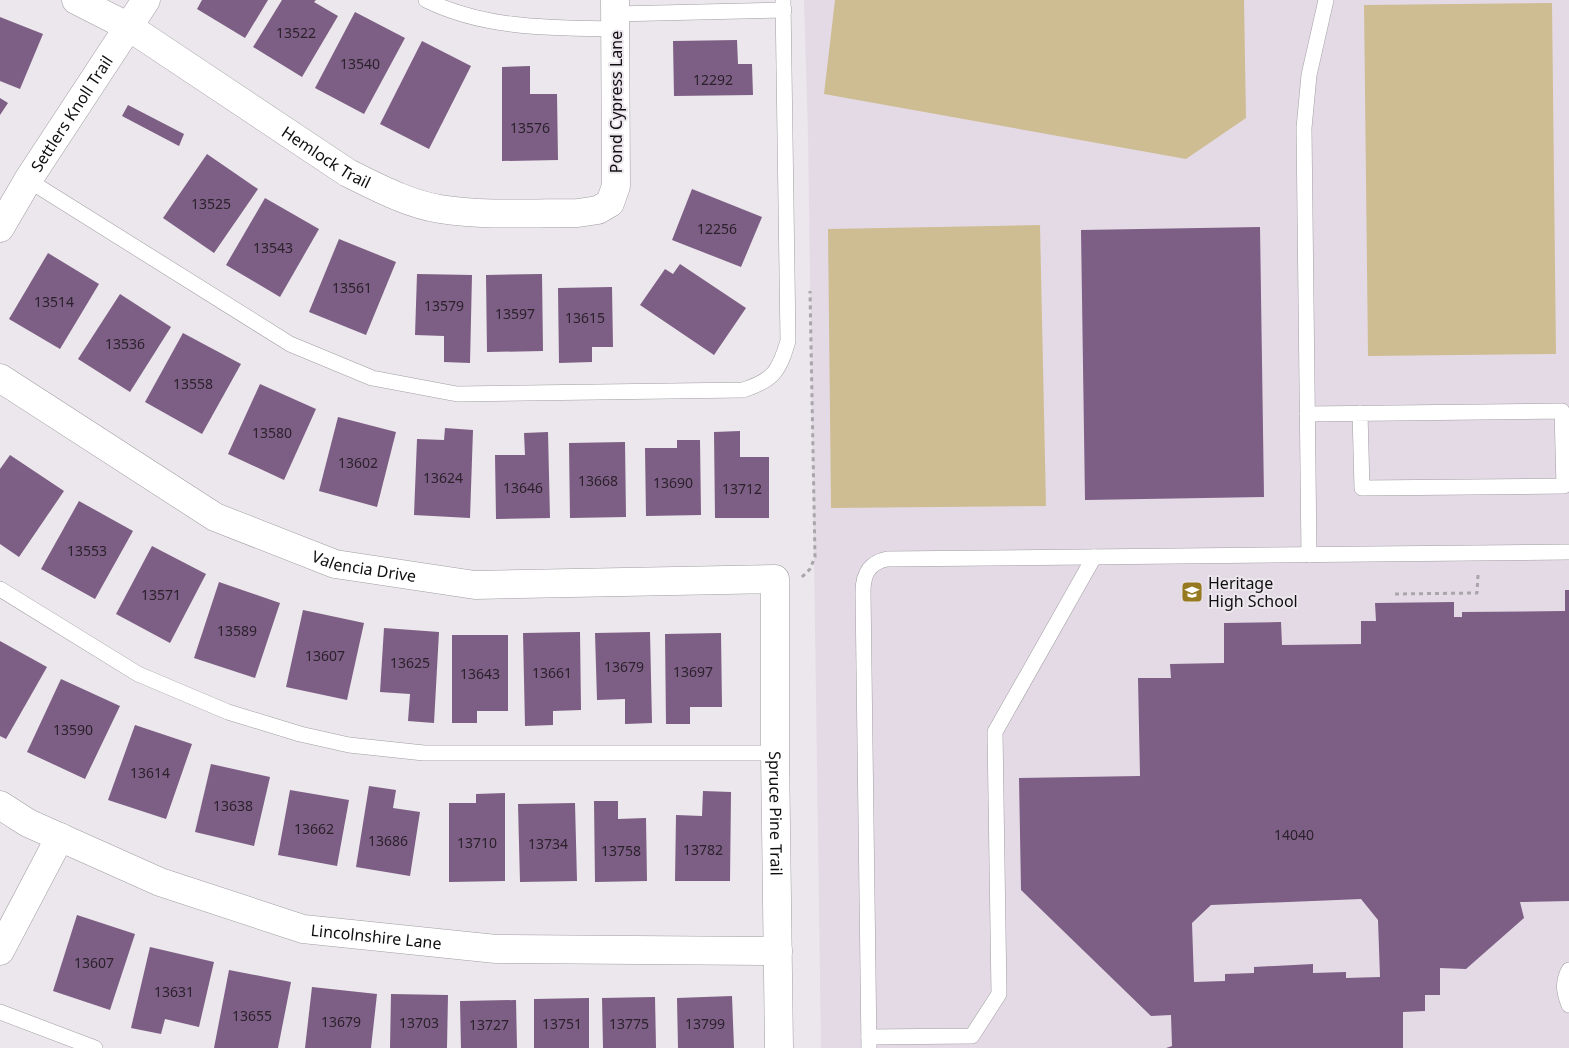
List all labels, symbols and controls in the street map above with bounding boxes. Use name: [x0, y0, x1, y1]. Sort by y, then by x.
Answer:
house number: 13522: [276, 23, 316, 42]
street label: Pond Cypress Lane: [605, 31, 627, 173]
street label: Settlers Knoll Trail: [25, 51, 118, 176]
house number: 13540: [340, 54, 380, 73]
house number: 12292: [693, 70, 733, 89]
house number: 13576: [510, 118, 550, 137]
street label: Hemlock Trail: [277, 121, 374, 193]
house number: 13525: [191, 194, 231, 213]
house number: 12256: [697, 219, 737, 238]
house number: 13543: [253, 238, 293, 257]
house number: 13561: [332, 278, 372, 297]
house number: 13514: [34, 292, 74, 311]
house number: 13579: [424, 296, 464, 315]
house number: 13597: [495, 304, 535, 323]
house number: 13615: [565, 308, 605, 327]
house number: 13536: [105, 334, 145, 353]
house number: 13558: [173, 374, 213, 393]
house number: 13580: [252, 423, 292, 442]
house number: 13602: [338, 453, 378, 472]
house number: 13624: [423, 468, 463, 487]
house number: 13668: [578, 471, 618, 490]
house number: 13690: [653, 473, 693, 492]
house number: 13646: [503, 478, 543, 497]
house number: 13712: [722, 479, 762, 498]
house number: 13553: [67, 541, 107, 560]
street label: Valencia Drive: [309, 545, 418, 587]
place label: Heritage High School: [1208, 572, 1298, 612]
school or university icon: Heritage High School: [1180, 580, 1204, 604]
house number: 13571: [141, 585, 181, 604]
house number: 13589: [217, 621, 257, 640]
house number: 13607: [305, 646, 345, 665]
house number: 13625: [390, 653, 430, 672]
house number: 13679: [604, 657, 644, 676]
house number: 13697: [673, 662, 713, 681]
house number: 13661: [532, 663, 572, 682]
house number: 13643: [460, 664, 500, 683]
house number: 13590: [53, 720, 93, 739]
street label: Spruce Pine Trail: [764, 751, 788, 876]
house number: 13614: [130, 763, 170, 782]
house number: 13638: [213, 796, 253, 815]
house number: 13662: [294, 819, 334, 838]
house number: 14040: [1274, 825, 1314, 844]
house number: 13686: [368, 831, 408, 850]
house number: 13710: [457, 833, 497, 852]
house number: 13734: [528, 834, 568, 853]
house number: 13782: [683, 840, 723, 859]
house number: 13758: [601, 841, 641, 860]
street label: Lincolnshire Lane: [310, 919, 443, 954]
house number: 13607: [74, 953, 114, 972]
house number: 13631: [154, 982, 194, 1001]
house number: 13655: [232, 1006, 272, 1025]
house number: 13679: [321, 1012, 361, 1031]
house number: 13703: [399, 1013, 439, 1032]
house number: 13751: [542, 1014, 582, 1033]
house number: 13775: [609, 1014, 649, 1033]
house number: 13799: [685, 1014, 725, 1033]
house number: 13727: [469, 1015, 509, 1034]

